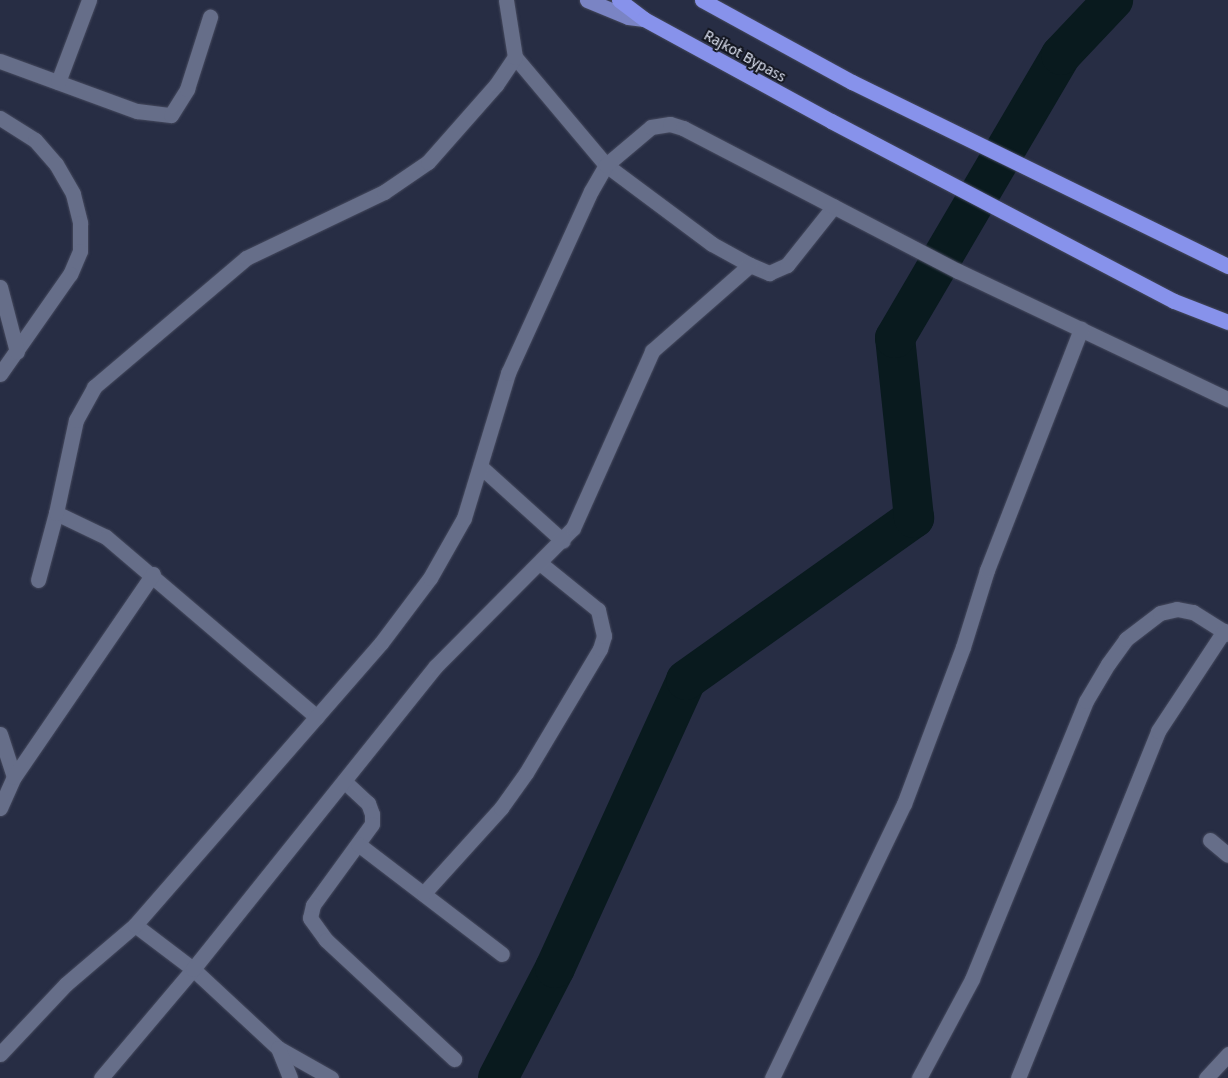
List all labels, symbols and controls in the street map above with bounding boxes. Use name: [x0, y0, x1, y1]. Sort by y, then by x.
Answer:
street label: Rajkot Bypass: [701, 27, 789, 85]

